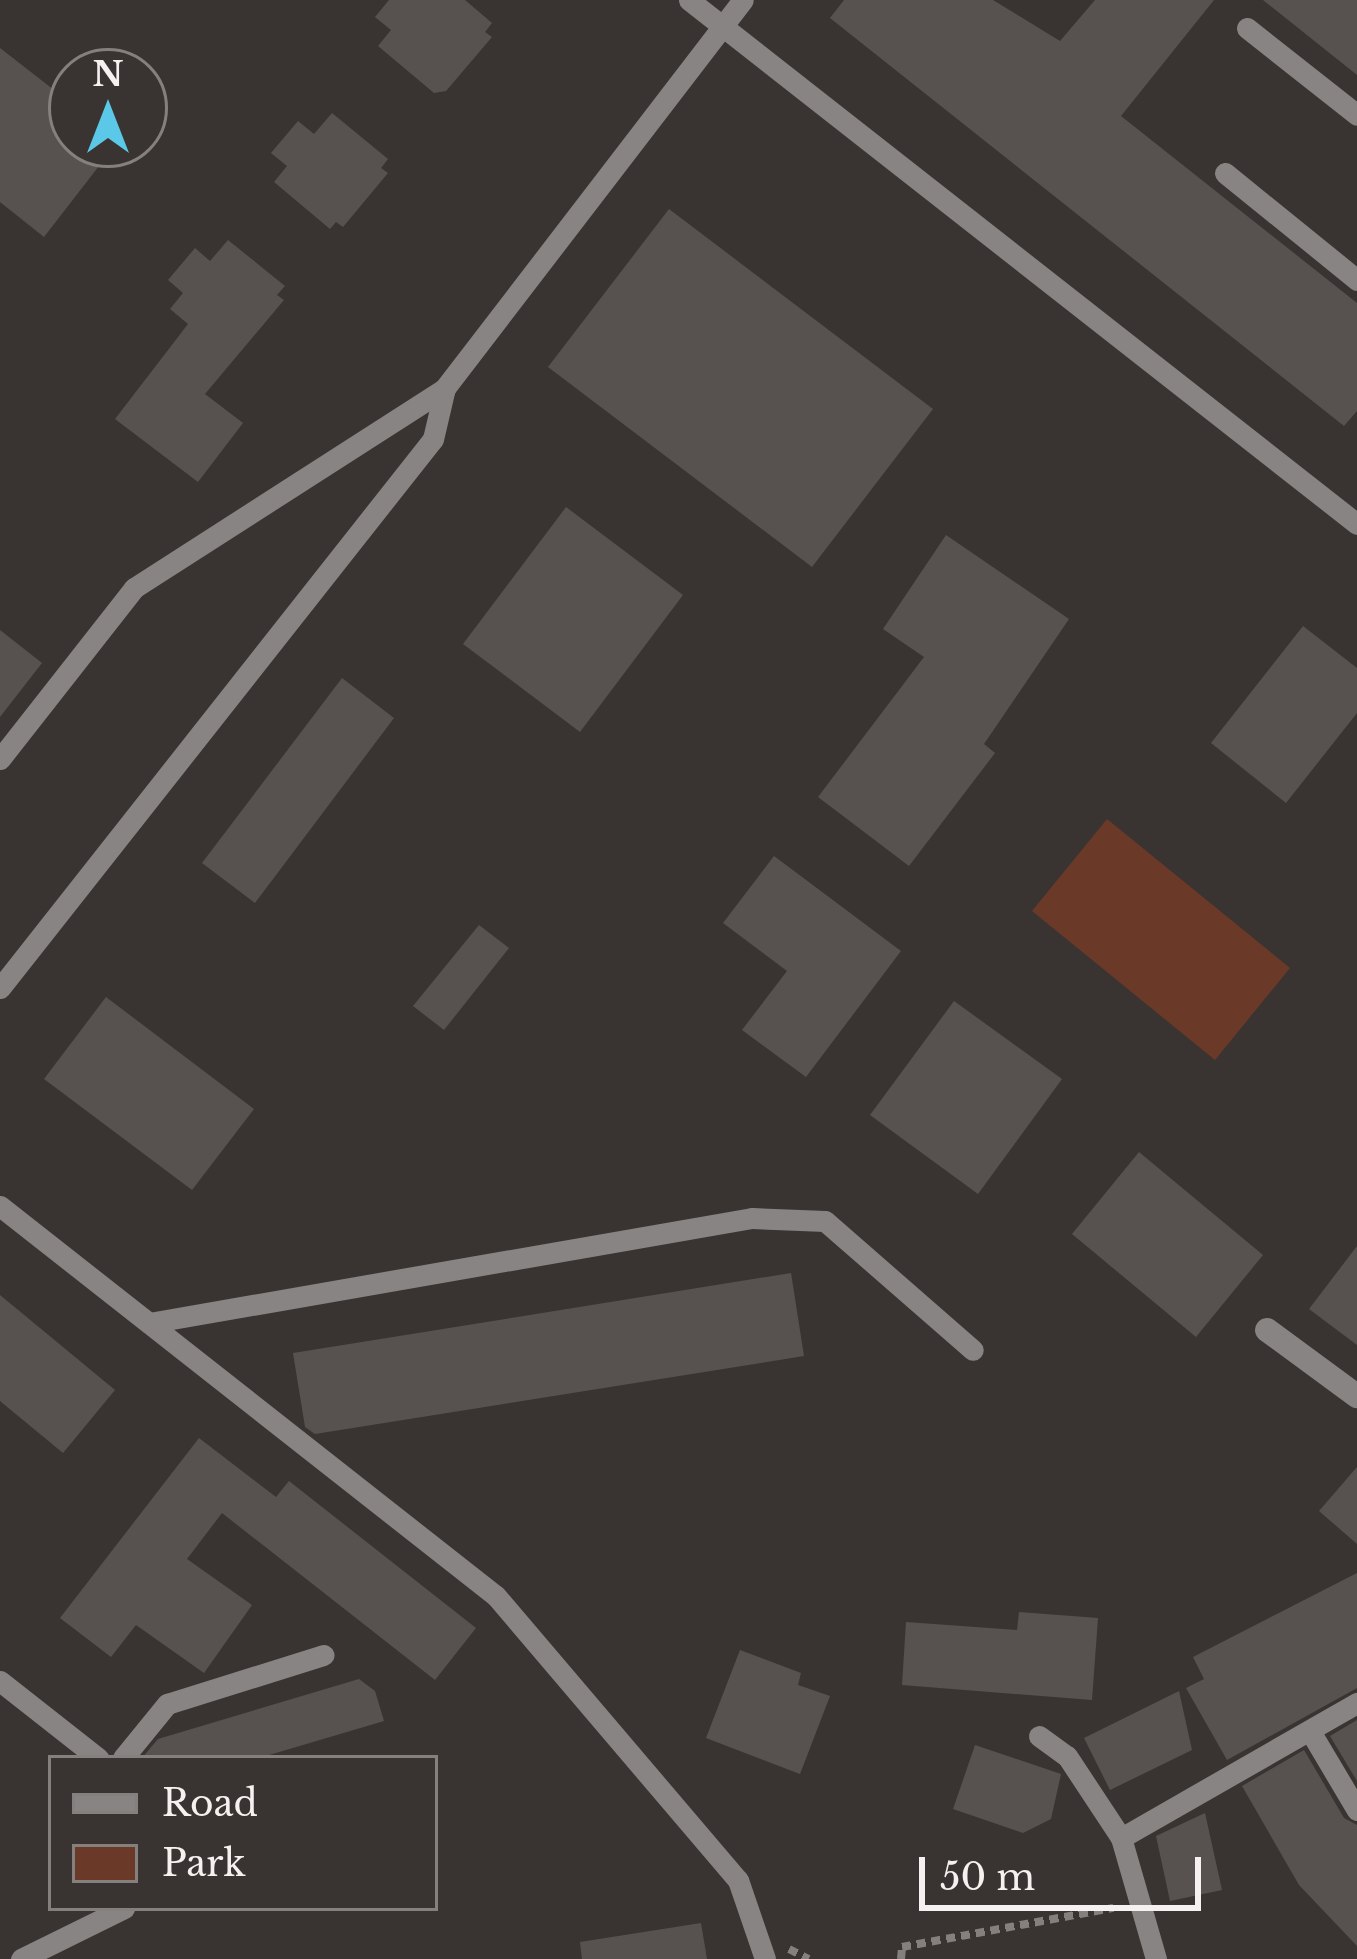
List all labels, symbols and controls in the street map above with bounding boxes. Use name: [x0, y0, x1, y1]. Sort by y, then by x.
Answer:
north arrow: [48, 48, 168, 168]
text: N: [92, 54, 124, 95]
legend: [48, 1755, 438, 1911]
text: Road: [162, 1781, 258, 1826]
scale bar: [925, 1833, 1207, 1907]
text: Park: [162, 1841, 246, 1886]
text: 50 m: [940, 1855, 1035, 1900]

